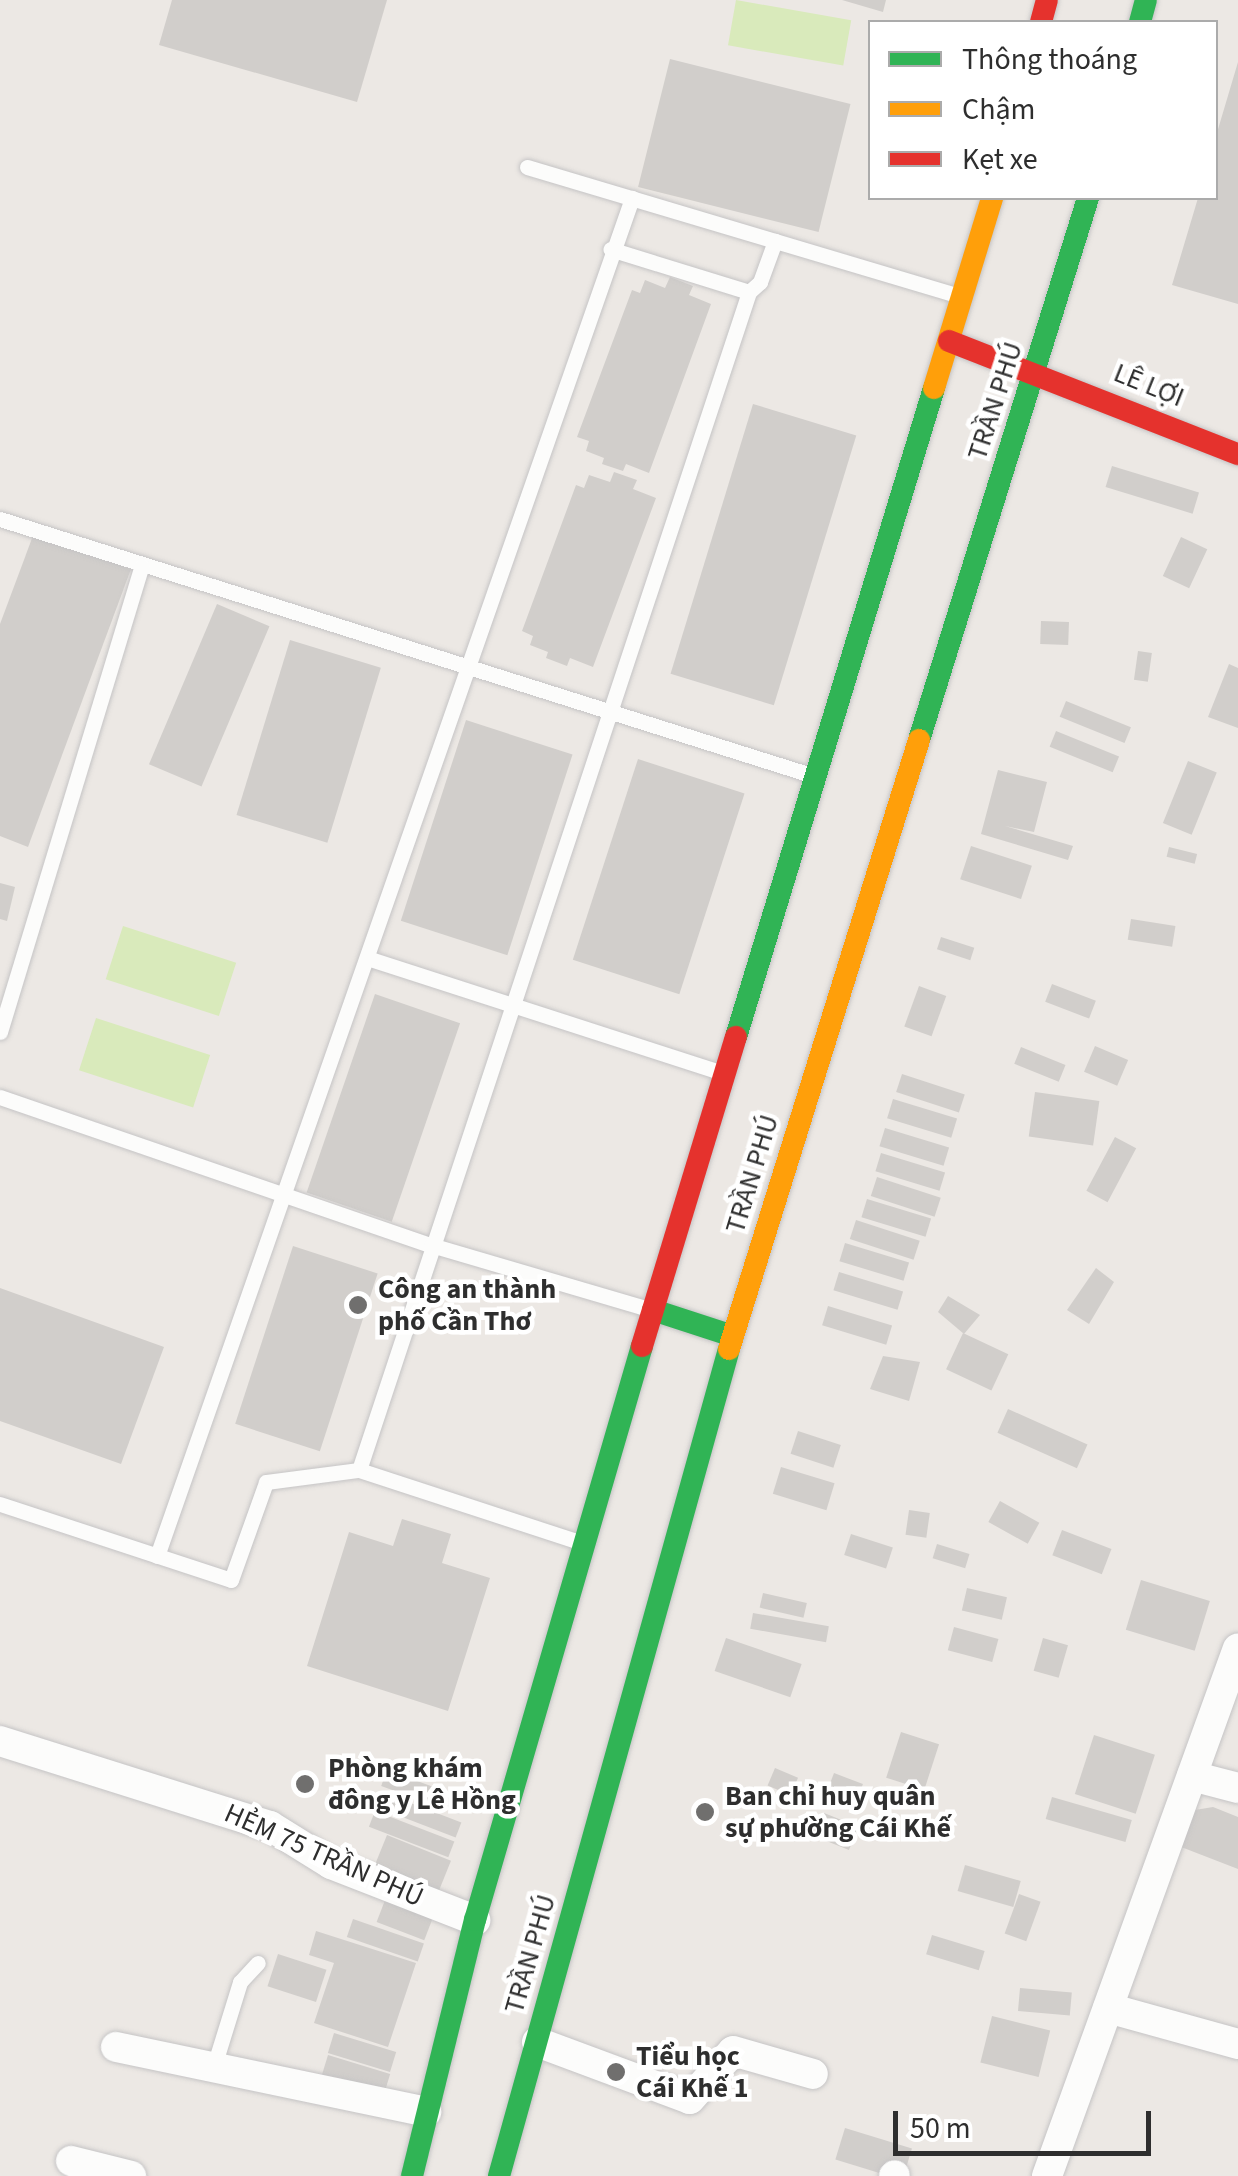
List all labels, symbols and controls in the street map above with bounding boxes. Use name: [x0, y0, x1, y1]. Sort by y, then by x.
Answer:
legend: [868, 20, 1218, 200]
text: Thông thoáng: [962, 38, 1137, 81]
text: Chậm: [962, 88, 1035, 131]
text: Kẹt xe: [962, 138, 1038, 181]
street label: TRẦN PHÚ: [960, 338, 1030, 464]
street label: LÊ LỢI: [1109, 356, 1189, 414]
street label: TRẦN PHÚ: [718, 1111, 786, 1237]
place label: Công an thành phố Cần Thơ: [378, 1272, 556, 1338]
marker: Công an thành phố Cần Thơ: [347, 1294, 369, 1316]
place label: Phòng khám đông y Lê Hồng: [328, 1751, 516, 1817]
marker: Phòng khám đông y Lê Hồng: [292, 1771, 318, 1797]
place label: Ban chỉ huy quân sự phường Cái Khế: [725, 1779, 951, 1845]
street label: HẺM 75 TRẦN PHÚ: [219, 1796, 429, 1914]
marker: Ban chỉ huy quân sự phường Cái Khế: [694, 1801, 716, 1823]
street label: TRẦN PHÚ: [497, 1891, 563, 2017]
place label: Tiểu học Cái Khế 1: [636, 2039, 748, 2105]
marker: Tiểu học Cái Khế 1: [605, 2061, 627, 2083]
scale bar: [898, 2091, 1156, 2153]
text: 50 m: [910, 2107, 971, 2150]

